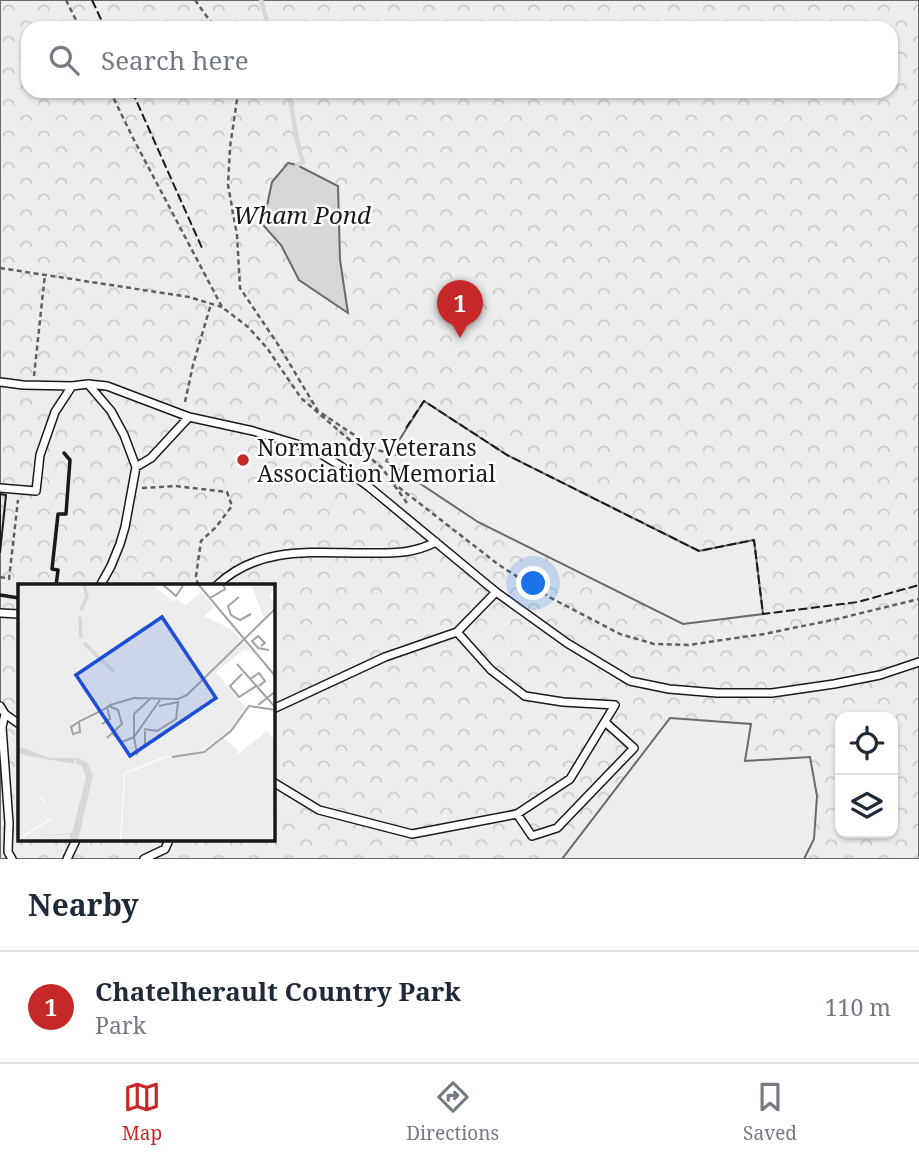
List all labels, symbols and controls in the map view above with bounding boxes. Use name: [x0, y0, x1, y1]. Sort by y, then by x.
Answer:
search box: [21, 21, 898, 98]
icon: search: [45, 41, 83, 79]
text: Search here: [101, 42, 249, 78]
water label: Wham Pond: [233, 198, 371, 231]
pin: 1: [437, 280, 483, 338]
place label: Normandy Veterans Association Memorial: [257, 431, 496, 489]
marker: Normandy Veterans Association Memorial: [235, 452, 251, 468]
your location: [516, 566, 550, 600]
inset map: [18, 584, 275, 842]
map controls: [835, 712, 898, 838]
button: locate: [835, 712, 898, 775]
button: layers: [835, 775, 898, 838]
text: Nearby: [28, 884, 139, 925]
text: Chatelherault Country Park: [95, 973, 461, 1009]
text: 1: [45, 991, 58, 1023]
text: 110 m: [825, 991, 891, 1023]
text: Park: [95, 1009, 146, 1041]
tab: Map: [122, 1078, 162, 1146]
tab: Directions: [406, 1078, 499, 1146]
tab: Saved: [743, 1078, 797, 1146]

